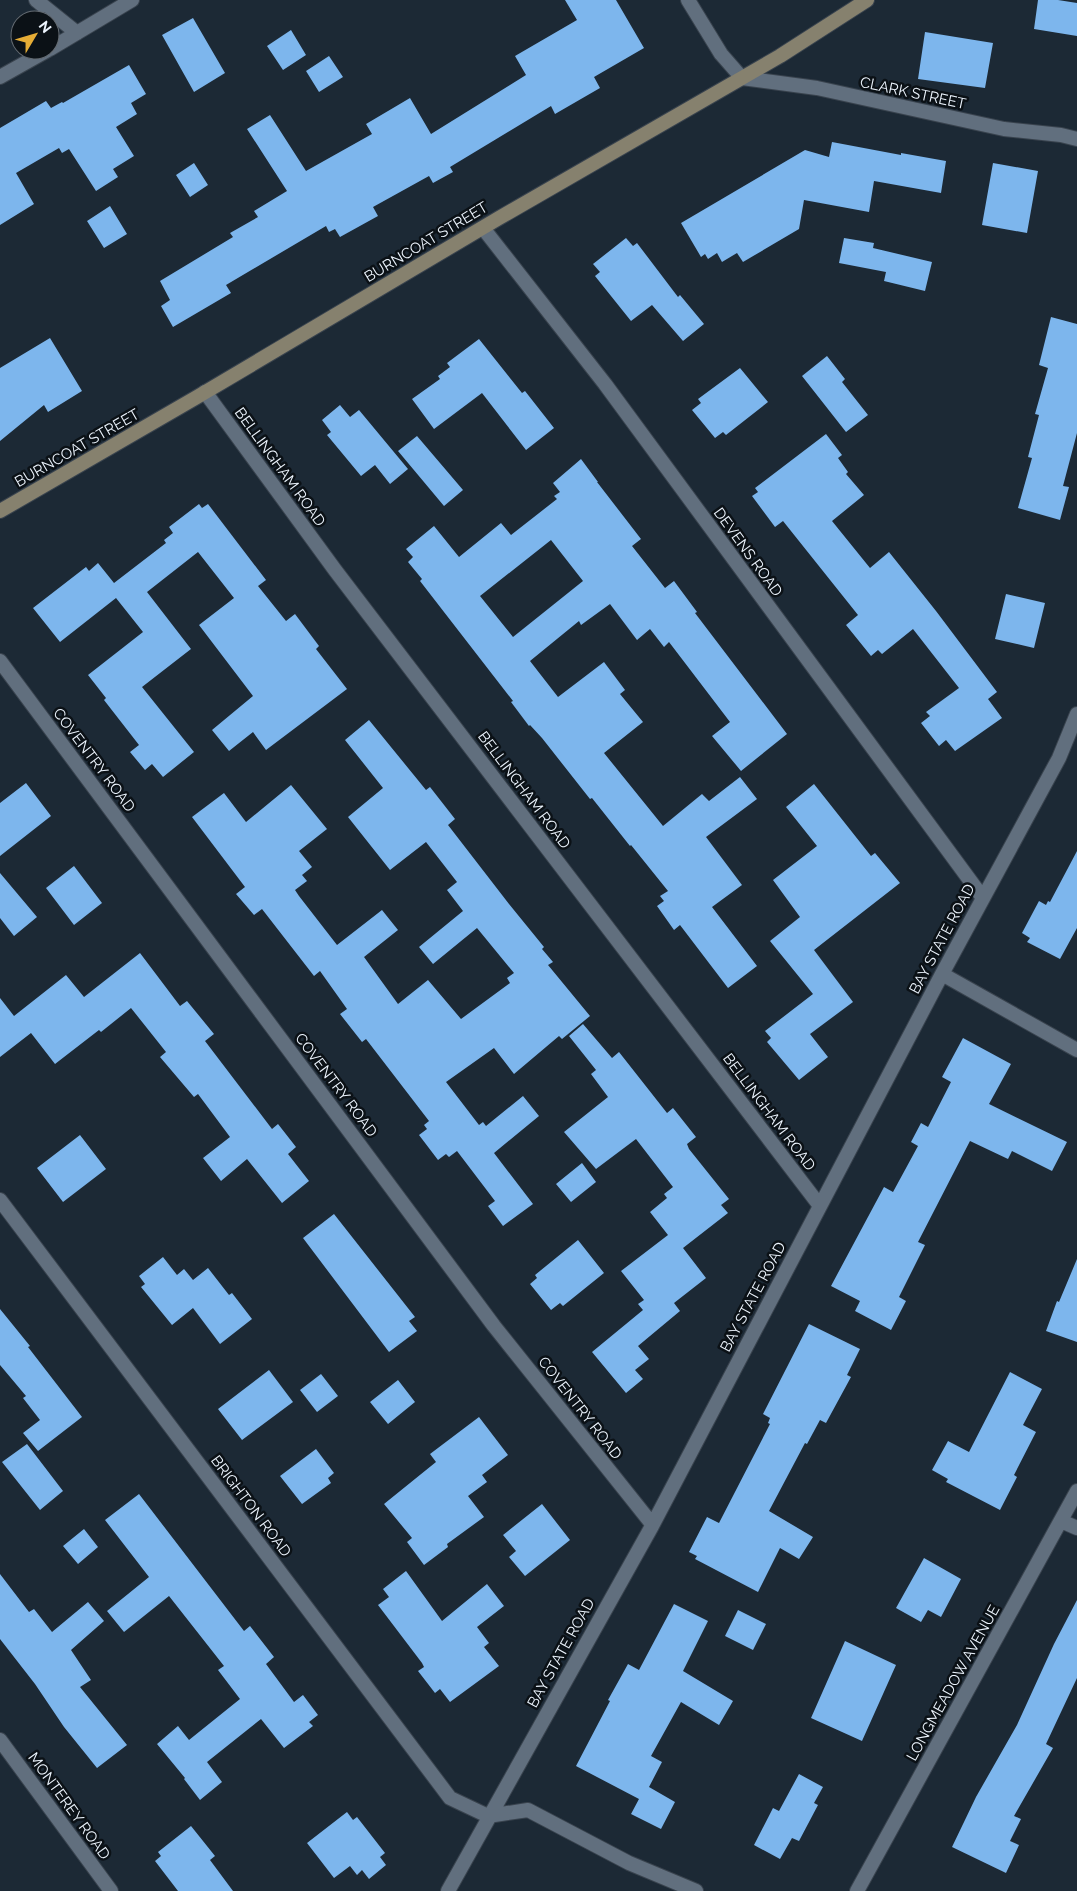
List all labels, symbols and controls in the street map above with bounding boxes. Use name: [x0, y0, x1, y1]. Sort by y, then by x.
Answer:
north arrow: [10, 10, 60, 60]
text: N: [36, 18, 55, 36]
street label: CLARK STREET: [858, 73, 968, 113]
street label: BURNCOAT STREET: [361, 198, 491, 286]
street label: BELLINGHAM ROAD: [231, 404, 329, 530]
street label: BURNCOAT STREET: [12, 405, 142, 491]
street label: DEVENS ROAD: [710, 504, 786, 600]
street label: COVENTRY ROAD: [49, 705, 139, 816]
street label: BELLINGHAM ROAD: [474, 728, 574, 852]
street label: BAY STATE ROAD: [905, 881, 979, 997]
street label: COVENTRY ROAD: [291, 1030, 381, 1141]
street label: BELLINGHAM ROAD: [719, 1050, 819, 1174]
street label: BAY STATE ROAD: [716, 1239, 790, 1355]
street label: COVENTRY ROAD: [534, 1353, 626, 1463]
street label: BRIGHTON ROAD: [207, 1452, 295, 1560]
street label: BAY STATE ROAD: [524, 1595, 599, 1711]
street label: LONGMEADOW AVENUE: [903, 1602, 1003, 1764]
street label: MONTEREY ROAD: [24, 1749, 114, 1863]

